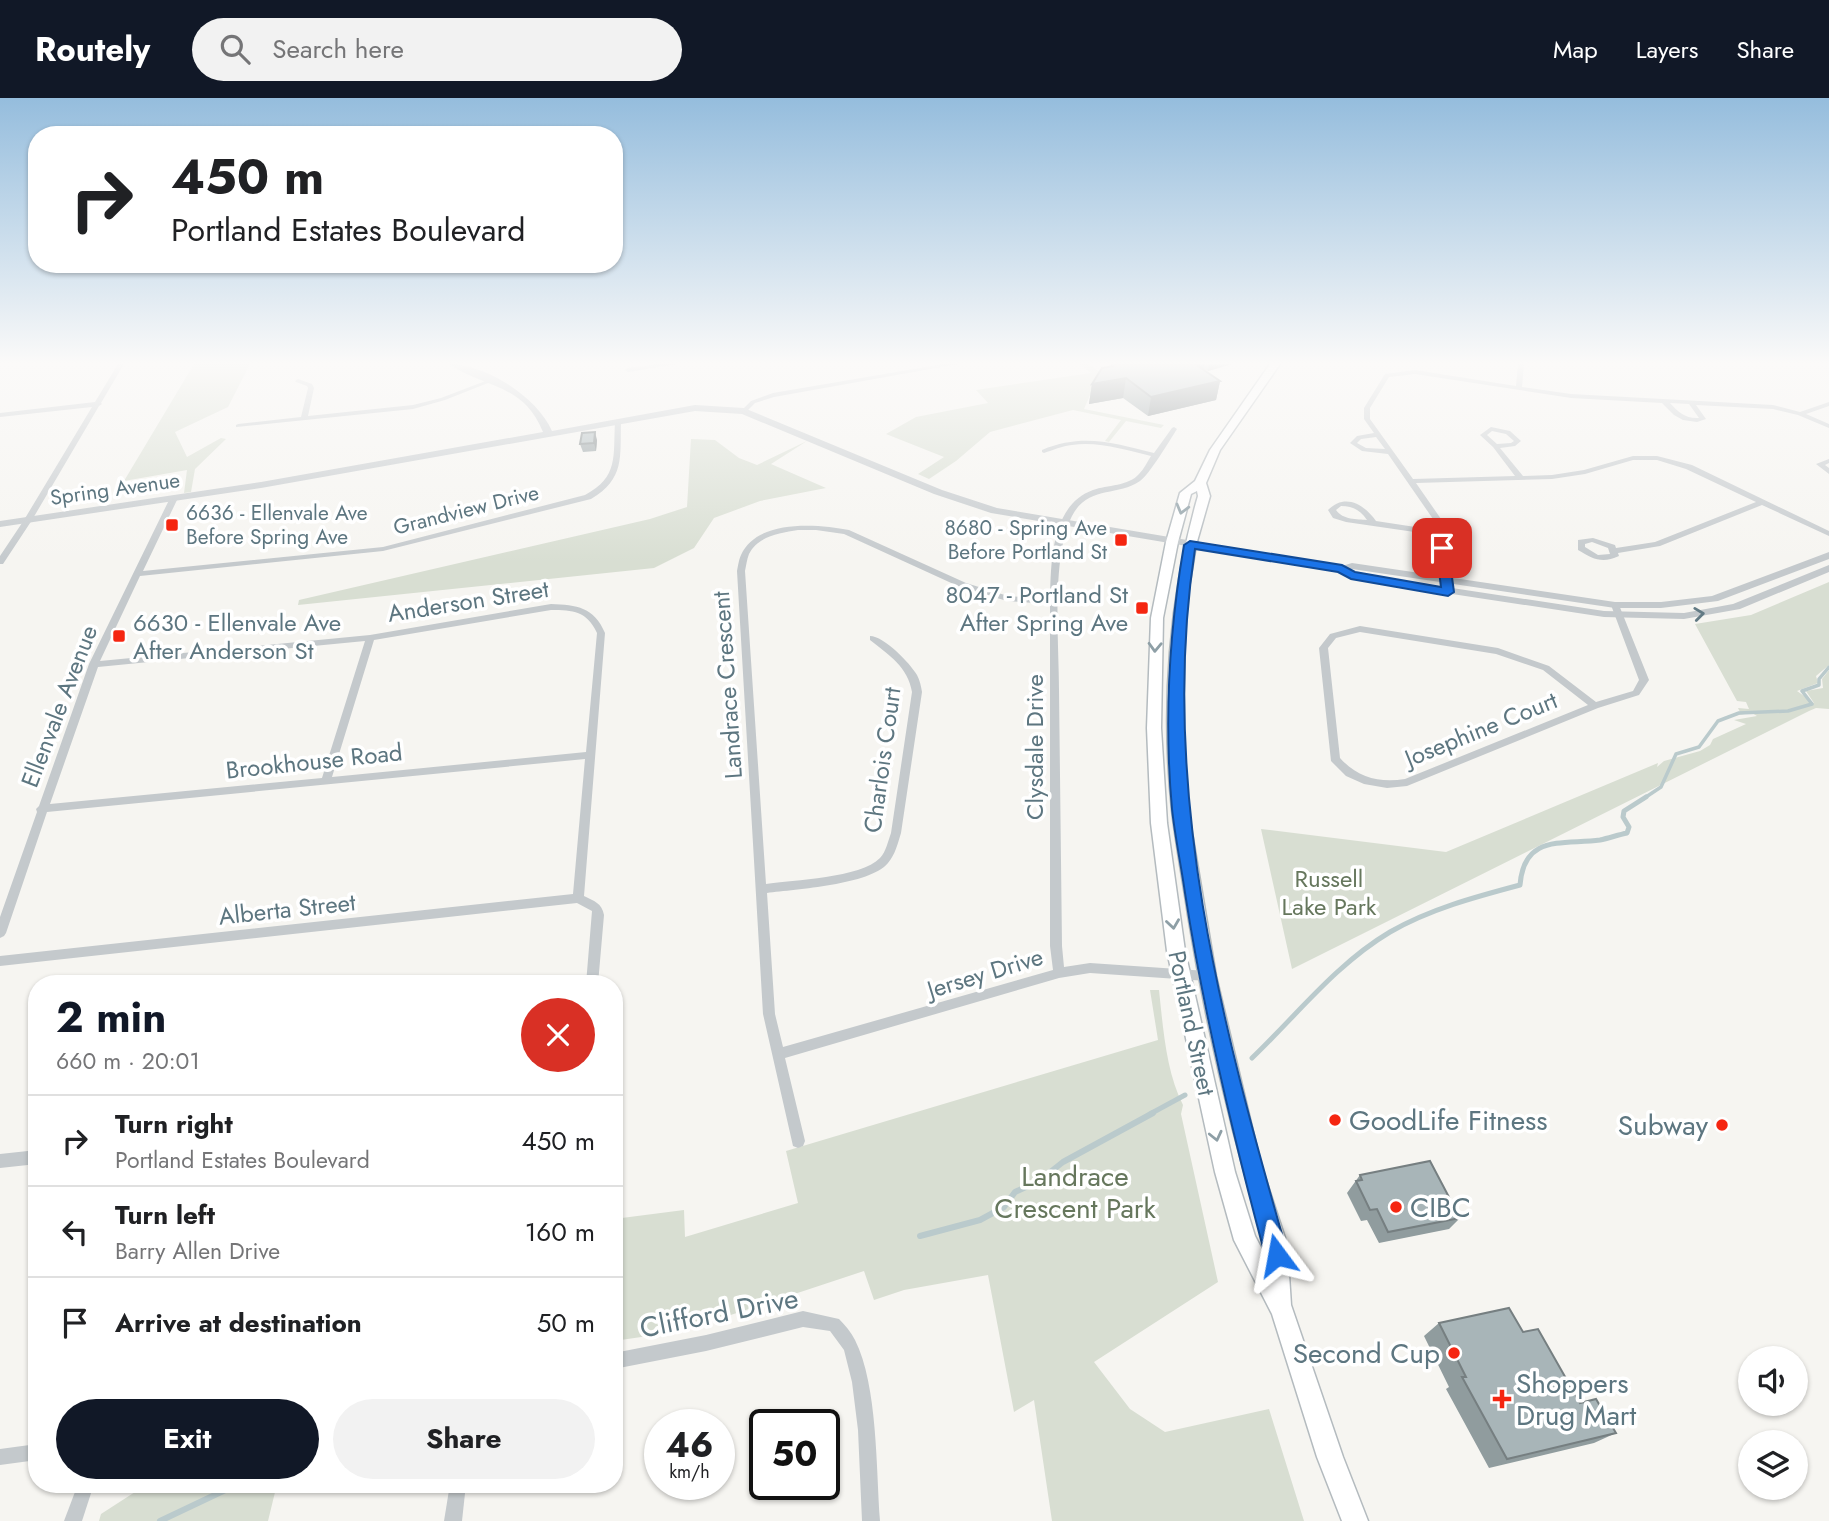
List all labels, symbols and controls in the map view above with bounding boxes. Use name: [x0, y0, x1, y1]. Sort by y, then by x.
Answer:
search box: [192, 18, 682, 81]
text: Routely: [35, 26, 150, 73]
icon: search: [216, 30, 254, 68]
text: Search here: [272, 30, 404, 68]
text: Map: [1553, 32, 1598, 67]
text: Layers: [1636, 32, 1698, 67]
text: Share: [1736, 32, 1794, 67]
text: 450 m: [171, 142, 324, 212]
icon: right: [56, 154, 147, 245]
text: Portland Estates Boulevard: [171, 207, 526, 253]
street label: Spring Avenue: [48, 465, 182, 513]
street label: Grandview Drive: [390, 477, 542, 543]
place label: 6636 - Ellenvale Ave Before Spring Ave: [186, 498, 368, 552]
one-way arrow: [1176, 503, 1190, 515]
place label: 8680 - Spring Ave Before Portland St: [944, 513, 1107, 567]
marker: 6636 - Ellenvale Ave Before Spring Ave: [164, 517, 180, 533]
pin: [1412, 518, 1472, 578]
icon: arrive: [1423, 529, 1461, 567]
marker: 8680 - Spring Ave Before Portland St: [1113, 532, 1129, 548]
street label: Anderson Street: [385, 571, 551, 631]
place label: 8047 - Portland St After Spring Ave: [945, 577, 1128, 640]
street label: Landrace Crescent: [703, 590, 751, 780]
marker: 8047 - Portland St After Spring Ave: [1134, 600, 1150, 616]
place label: 6630 - Ellenvale Ave After Anderson St: [133, 605, 341, 668]
one-way arrow: [1693, 607, 1705, 622]
street label: Ellenvale Avenue: [12, 620, 106, 792]
marker: 6630 - Ellenvale Ave After Anderson St: [111, 628, 127, 644]
one-way arrow: [1148, 642, 1163, 653]
street label: Clysdale Drive: [1017, 674, 1052, 820]
street label: Josephine Court: [1397, 682, 1563, 777]
street label: Charlois Court: [854, 685, 910, 835]
street label: Brookhouse Road: [224, 734, 404, 788]
park label: Russell Lake Park: [1282, 861, 1377, 924]
street label: Alberta Street: [217, 884, 357, 934]
one-way arrow: [1165, 918, 1180, 930]
street label: Jersey Drive: [920, 939, 1047, 1008]
street label: Portland Street: [1160, 947, 1224, 1099]
text: 2 min: [56, 987, 166, 1048]
button: close: [521, 998, 595, 1072]
text: 660 m · 20:01: [56, 1044, 200, 1078]
place label: GoodLife Fitness: [1349, 1100, 1548, 1141]
text: Turn right: [115, 1105, 233, 1143]
place label: Subway: [1618, 1105, 1709, 1146]
marker: GoodLife Fitness: [1327, 1112, 1343, 1128]
marker: Subway: [1714, 1117, 1730, 1133]
icon: right: [56, 1122, 94, 1160]
text: 450 m: [521, 1122, 595, 1160]
one-way arrow: [1208, 1130, 1223, 1142]
text: Portland Estates Boulevard: [115, 1143, 370, 1177]
park label: Landrace Crescent Park: [994, 1156, 1156, 1229]
place label: CIBC: [1410, 1187, 1471, 1228]
text: Turn left: [115, 1196, 215, 1234]
marker: CIBC: [1388, 1199, 1404, 1215]
icon: left: [56, 1213, 94, 1251]
text: 160 m: [525, 1213, 595, 1251]
position arrow: [1240, 1218, 1314, 1292]
text: Barry Allen Drive: [115, 1234, 280, 1268]
street label: Clifford Drive: [636, 1278, 802, 1348]
icon: arrive: [56, 1304, 94, 1342]
text: Arrive at destination: [115, 1304, 362, 1342]
text: 50 m: [537, 1304, 595, 1342]
place label: Second Cup: [1293, 1333, 1440, 1374]
marker: Second Cup: [1446, 1345, 1462, 1361]
map controls: [1738, 1346, 1808, 1500]
button: sound: [1738, 1346, 1808, 1416]
place label: Shoppers Drug Mart: [1516, 1363, 1636, 1436]
marker: Shoppers Drug Mart: [1494, 1391, 1510, 1407]
button: Exit: [56, 1399, 319, 1479]
button: Share: [333, 1399, 595, 1479]
speed limit sign: 50: [749, 1409, 840, 1500]
text: 46: [666, 1420, 713, 1470]
button: layers: [1738, 1430, 1808, 1500]
text: km/h: [669, 1459, 710, 1485]

